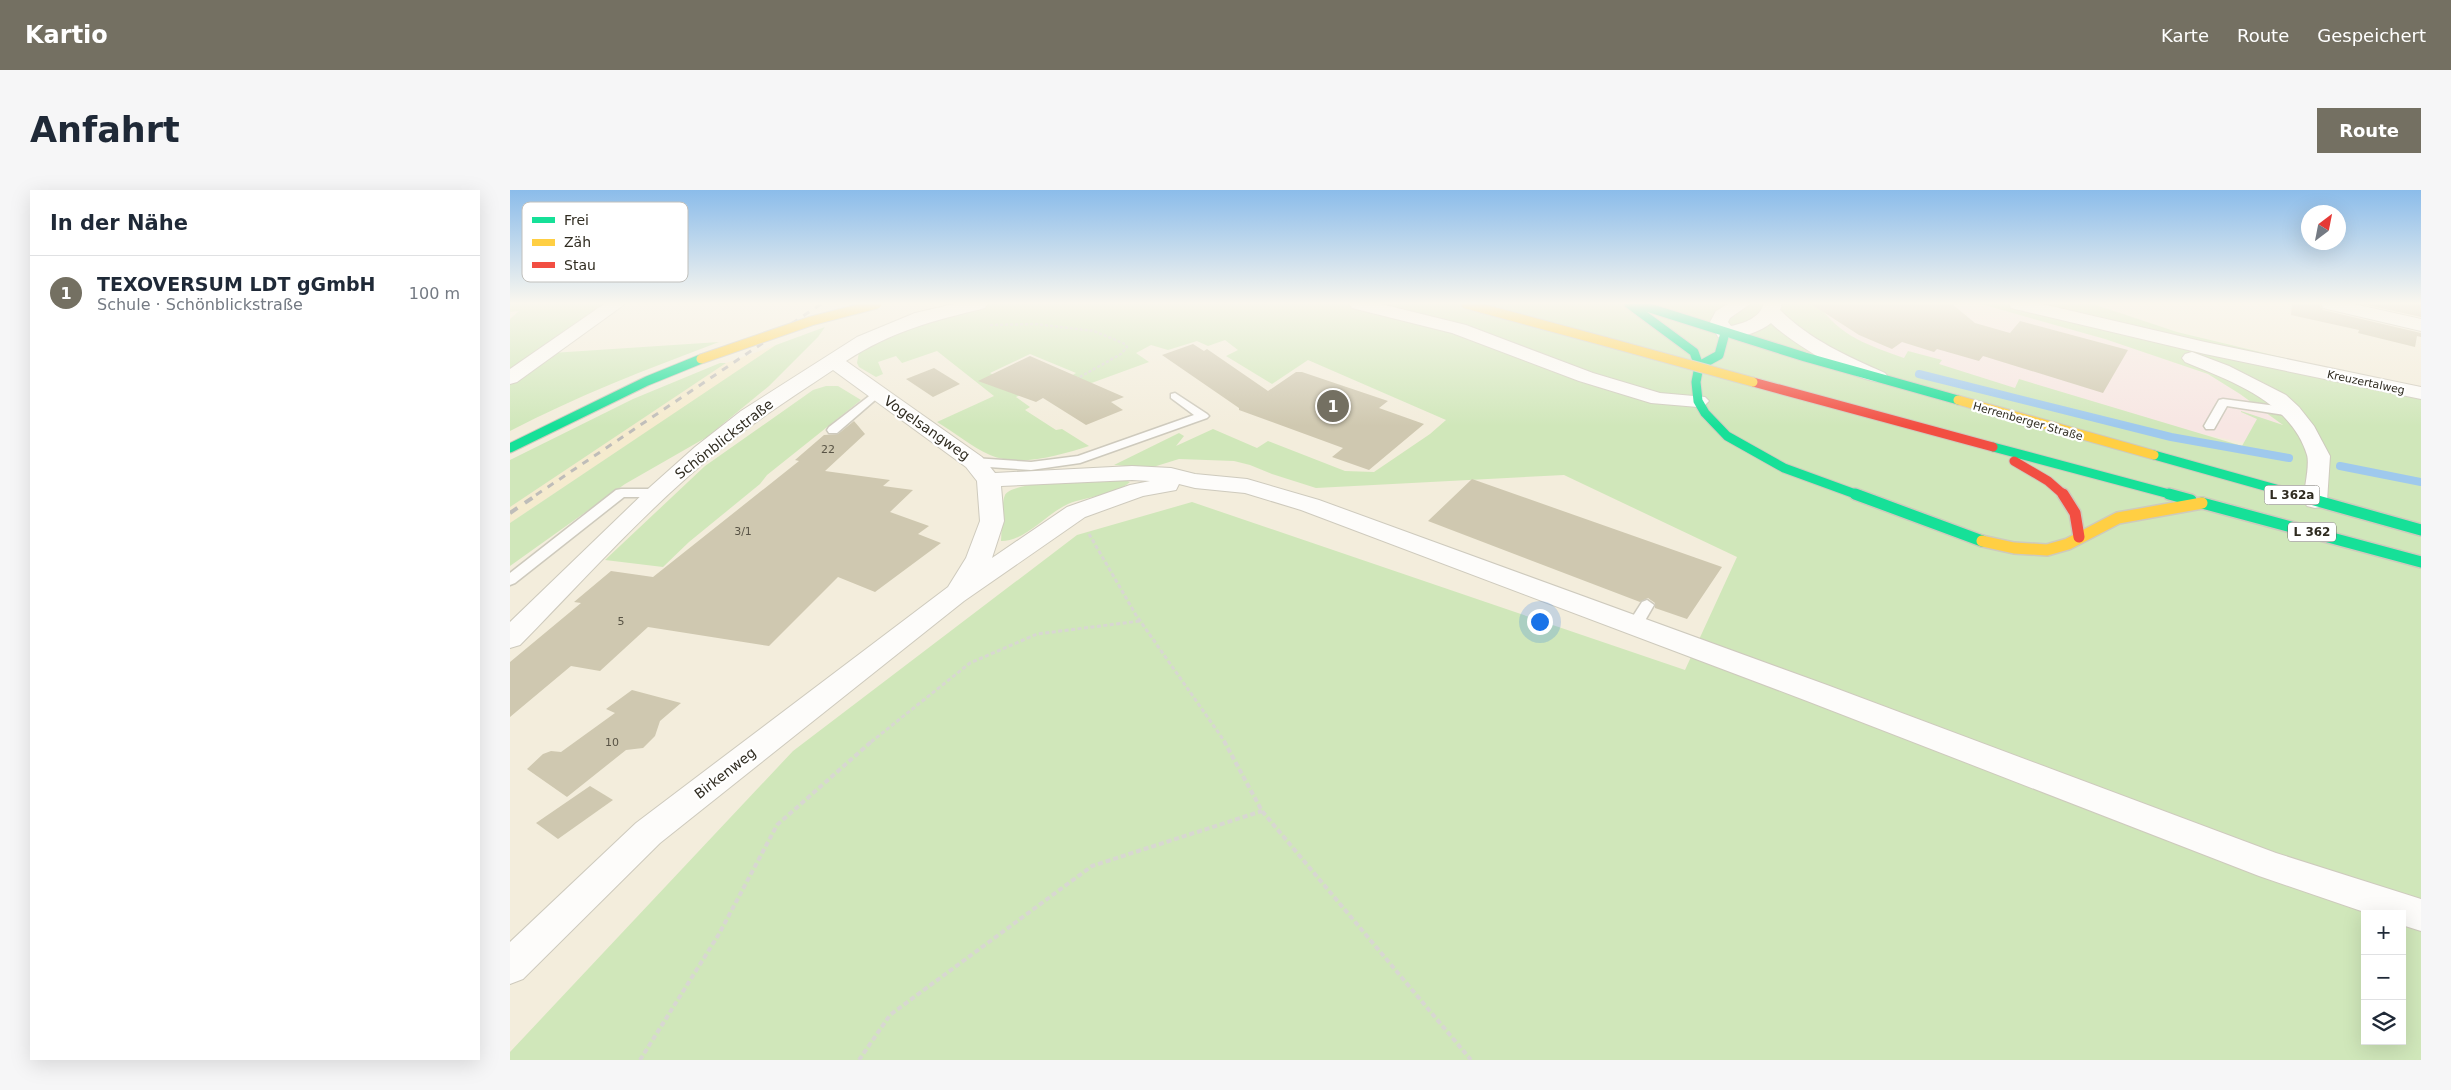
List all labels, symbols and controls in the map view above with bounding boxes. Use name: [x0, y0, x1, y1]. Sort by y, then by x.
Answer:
text: Kartio: [25, 21, 108, 49]
text: Karte: [2161, 25, 2209, 46]
text: Route: [2237, 25, 2289, 46]
text: Gespeichert: [2317, 25, 2426, 46]
button: Route: [2317, 108, 2421, 153]
text: Anfahrt: [30, 110, 180, 150]
legend: [522, 202, 688, 282]
north arrow: [2301, 205, 2346, 250]
text: In der Nähe: [50, 211, 188, 235]
text: Frei: [564, 212, 589, 228]
text: Zäh: [564, 234, 591, 250]
text: Stau: [564, 257, 596, 273]
text: TEXOVERSUM LDT gGmbH: [97, 273, 375, 295]
text: 1: [60, 284, 72, 303]
text: 100 m: [409, 284, 460, 303]
text: Schule · Schönblickstraße: [97, 295, 303, 314]
street label: Kreuzertalweg: [2326, 368, 2406, 397]
pin: 1: [1317, 387, 1349, 425]
street label: Vogelsangweg: [881, 392, 973, 464]
street label: Schönblickstraße: [672, 396, 776, 482]
street label: Herrenberger Straße: [1972, 400, 2084, 443]
house number: 22: [821, 443, 835, 456]
road number: L 362a: [2264, 486, 2320, 504]
road number: L 362: [2288, 522, 2336, 542]
house number: 3/1: [734, 525, 752, 538]
your location: [1527, 609, 1553, 635]
house number: 5: [618, 615, 625, 628]
house number: 10: [605, 736, 619, 749]
street label: Birkenweg: [691, 744, 759, 802]
map controls: [2361, 910, 2406, 1045]
button: +: [2361, 910, 2406, 955]
button: −: [2361, 955, 2406, 1000]
button: layers: [2361, 1000, 2406, 1045]

